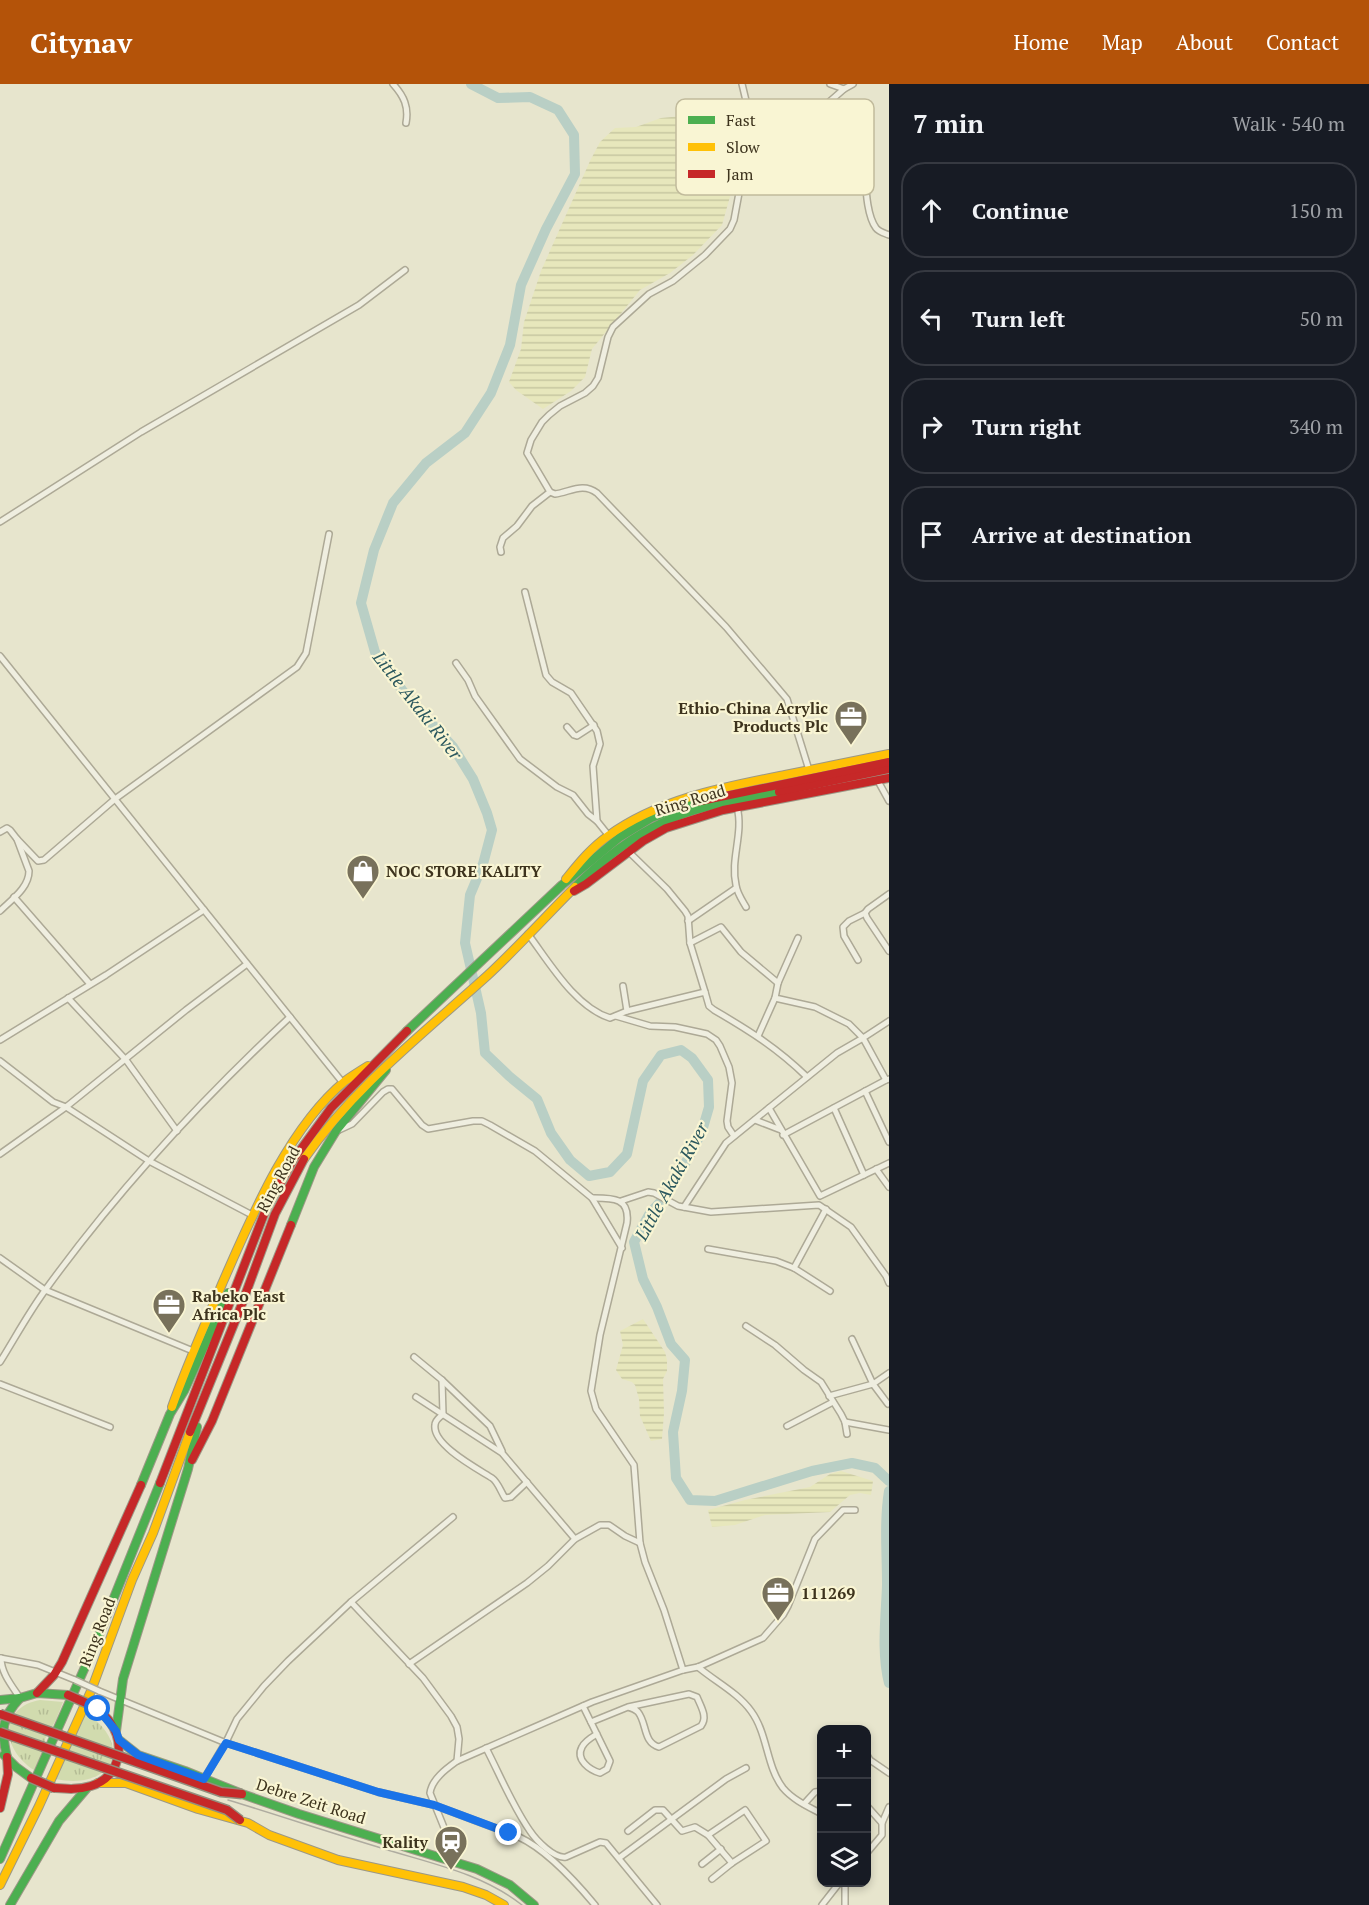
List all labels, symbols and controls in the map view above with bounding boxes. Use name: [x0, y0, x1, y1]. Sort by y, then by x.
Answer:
text: Citynav: [30, 24, 132, 61]
text: Home: [1013, 28, 1069, 56]
text: Map: [1102, 28, 1143, 56]
text: About: [1176, 28, 1233, 56]
text: Contact: [1266, 28, 1339, 56]
legend: [676, 99, 874, 195]
text: 7 min: [913, 106, 984, 140]
text: Fast: [726, 109, 756, 131]
text: Walk · 540 m: [1233, 110, 1345, 137]
text: Slow: [726, 136, 760, 158]
text: Jam: [726, 163, 754, 185]
icon: ahead: [915, 194, 948, 227]
text: Continue: [972, 196, 1069, 225]
text: 150 m: [1289, 197, 1343, 224]
icon: left: [915, 302, 948, 335]
text: Turn left: [972, 304, 1065, 333]
text: 50 m: [1300, 305, 1343, 332]
icon: right: [915, 410, 948, 443]
text: Turn right: [972, 412, 1081, 441]
text: 340 m: [1289, 413, 1343, 440]
icon: arrive: [915, 518, 948, 551]
text: Arrive at destination: [972, 520, 1191, 549]
water label: Little Akaki River: [367, 645, 469, 765]
place label: Ethio-China Acrylic Products Plc: [678, 697, 828, 737]
office icon: Ethio-China Acrylic Products Plc: [833, 699, 869, 746]
street label: Ring Road: [652, 779, 728, 821]
shop icon: NOC STORE KALITY: [345, 853, 381, 900]
place label: NOC STORE KALITY: [386, 860, 542, 882]
water label: Little Akaki River: [628, 1117, 714, 1245]
street label: Ring Road: [251, 1142, 305, 1216]
place label: Rabeko East Africa Plc: [192, 1285, 286, 1325]
office icon: Rabeko East Africa Plc: [151, 1287, 187, 1334]
office icon: 111269: [760, 1575, 796, 1622]
place label: 111269: [801, 1582, 855, 1604]
street label: Ring Road: [74, 1594, 120, 1670]
route start: [84, 1695, 110, 1721]
map controls: [817, 1725, 871, 1887]
button: +: [817, 1725, 871, 1779]
street label: Debre Zeit Road: [253, 1773, 369, 1829]
button: −: [817, 1779, 871, 1833]
route end: [495, 1819, 521, 1845]
station icon: Kality: [433, 1824, 469, 1871]
place label: Kality: [382, 1831, 429, 1853]
button: layers: [817, 1833, 871, 1887]

